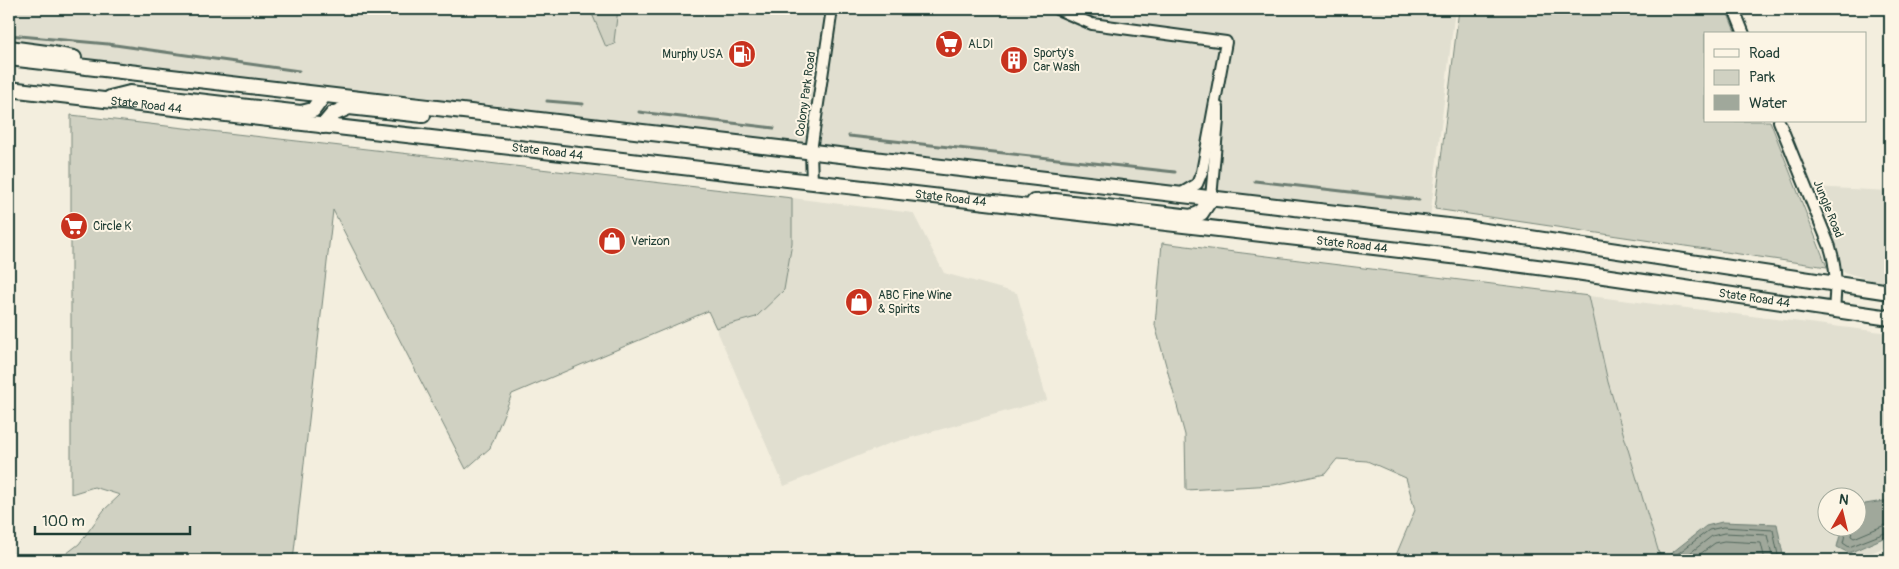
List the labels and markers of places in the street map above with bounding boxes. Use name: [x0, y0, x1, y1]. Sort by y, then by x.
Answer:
supermarket icon: ALDI: [934, 29, 964, 59]
place label: ALDI: [968, 37, 993, 52]
fuel station icon: Murphy USA: [727, 39, 757, 69]
building icon: Sporty's Car Wash: [999, 45, 1029, 75]
place label: Sporty's Car Wash: [1033, 46, 1080, 75]
place label: Murphy USA: [662, 47, 723, 62]
supermarket icon: Circle K: [59, 211, 89, 241]
place label: Circle K: [93, 219, 132, 234]
shop icon: Verizon: [597, 226, 627, 256]
place label: Verizon: [631, 234, 670, 249]
shop icon: ABC Fine Wine & Spirits: [844, 287, 874, 317]
place label: ABC Fine Wine & Spirits: [878, 288, 952, 317]

